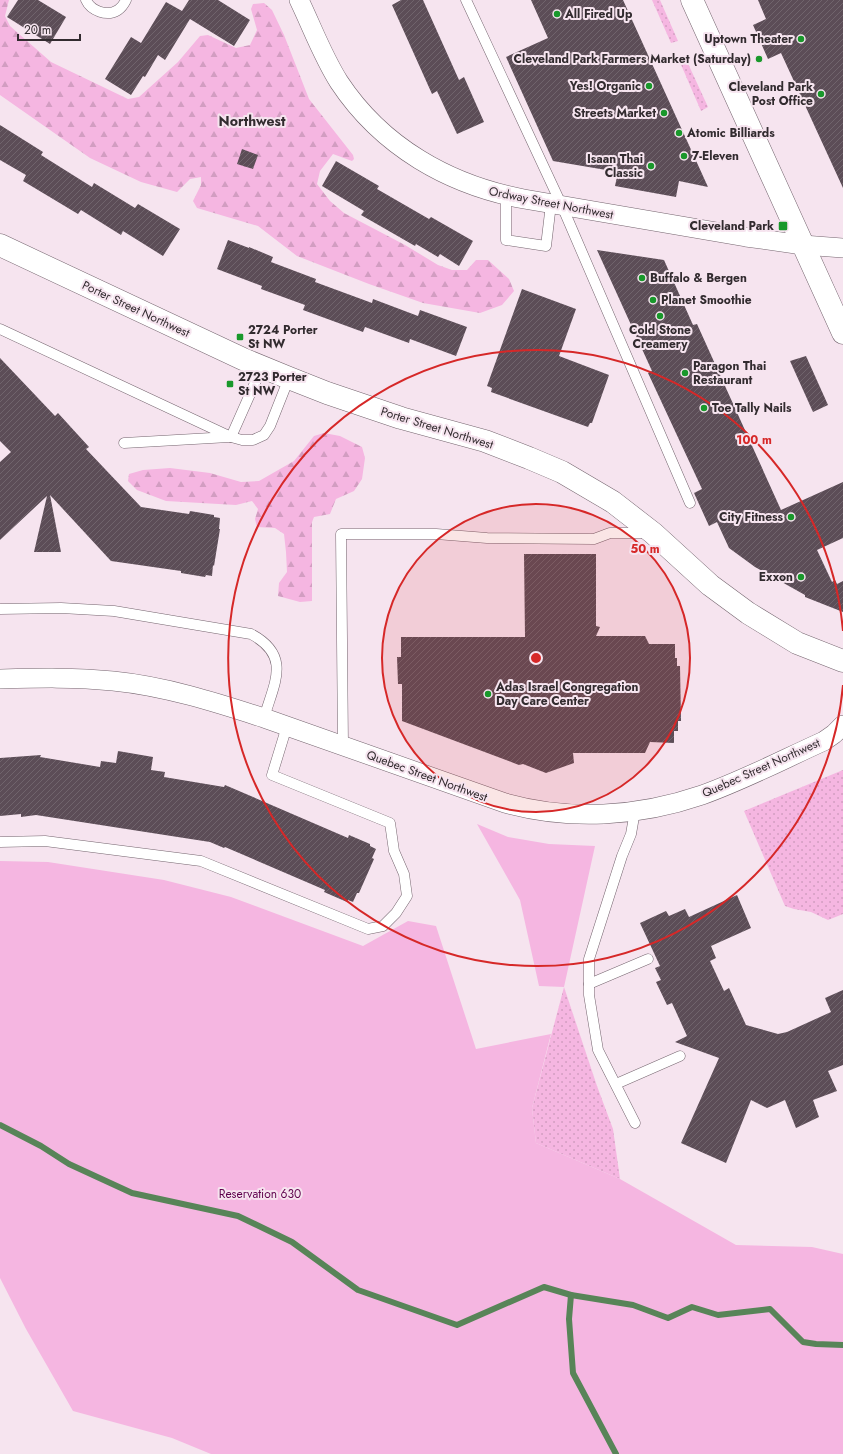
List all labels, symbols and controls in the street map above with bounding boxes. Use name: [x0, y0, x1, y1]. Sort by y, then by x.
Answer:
place label: All Fired Up: [564, 5, 633, 23]
marker: All Fired Up: [552, 9, 562, 19]
scale bar: [18, 16, 80, 42]
text: 20 m: [24, 21, 51, 39]
place label: Uptown Theater: [704, 30, 793, 48]
marker: Uptown Theater: [796, 34, 806, 44]
place label: Cleveland Park Farmers Market (Saturday): [514, 50, 751, 68]
marker: Cleveland Park Farmers Market (Saturday): [754, 54, 764, 64]
place label: Yes! Organic: [569, 77, 641, 95]
place label: Cleveland Park Post Office: [729, 78, 813, 110]
marker: Yes! Organic: [644, 81, 654, 91]
marker: Cleveland Park Post Office: [816, 89, 826, 99]
place label: Streets Market: [574, 104, 656, 122]
marker: Streets Market: [659, 108, 669, 118]
district label: Northwest: [219, 111, 286, 131]
place label: Atomic Billiards: [686, 124, 775, 142]
marker: Atomic Billiards: [674, 128, 684, 138]
place label: 7-Eleven: [692, 147, 739, 165]
place label: Isaan Thai Classic: [587, 150, 643, 182]
marker: 7-Eleven: [679, 151, 689, 161]
marker: Isaan Thai Classic: [646, 161, 656, 171]
street label: Ordway Street Northwest: [487, 182, 615, 224]
place label: Cleveland Park: [690, 217, 774, 235]
marker: Cleveland Park: [777, 220, 789, 232]
place label: Buffalo & Bergen: [650, 269, 747, 287]
marker: Buffalo & Bergen: [637, 273, 647, 283]
street label: Porter Street Northwest: [79, 276, 193, 342]
place label: Planet Smoothie: [661, 291, 752, 309]
marker: Planet Smoothie: [648, 295, 658, 305]
marker: Cold Stone Creamery: [655, 311, 665, 321]
place label: 2724 Porter St NW: [248, 321, 318, 353]
place label: Cold Stone Creamery: [629, 321, 691, 353]
marker: 2724 Porter St NW: [235, 332, 245, 342]
place label: Paragon Thai Restaurant: [693, 357, 766, 389]
place label: 2723 Porter St NW: [238, 368, 307, 400]
marker: Paragon Thai Restaurant: [680, 368, 690, 378]
marker: 2723 Porter St NW: [225, 379, 235, 389]
place label: Toe Tally Nails: [712, 399, 792, 417]
street label: Porter Street Northwest: [378, 402, 496, 454]
marker: Toe Tally Nails: [699, 403, 709, 413]
text: 100 m: [736, 431, 772, 449]
place label: City Fitness: [719, 508, 784, 526]
marker: City Fitness: [786, 512, 796, 522]
text: 50 m: [630, 540, 660, 558]
place label: Exxon: [759, 568, 793, 586]
marker: Exxon: [796, 572, 806, 582]
centre of rings: [529, 651, 543, 665]
place label: Adas Israel Congregation Day Care Center: [495, 678, 639, 710]
marker: Adas Israel Congregation Day Care Center: [483, 689, 493, 699]
street label: Quebec Street Northwest: [699, 734, 823, 802]
street label: Quebec Street Northwest: [364, 746, 490, 806]
park label: Reservation 630: [219, 1185, 301, 1203]

